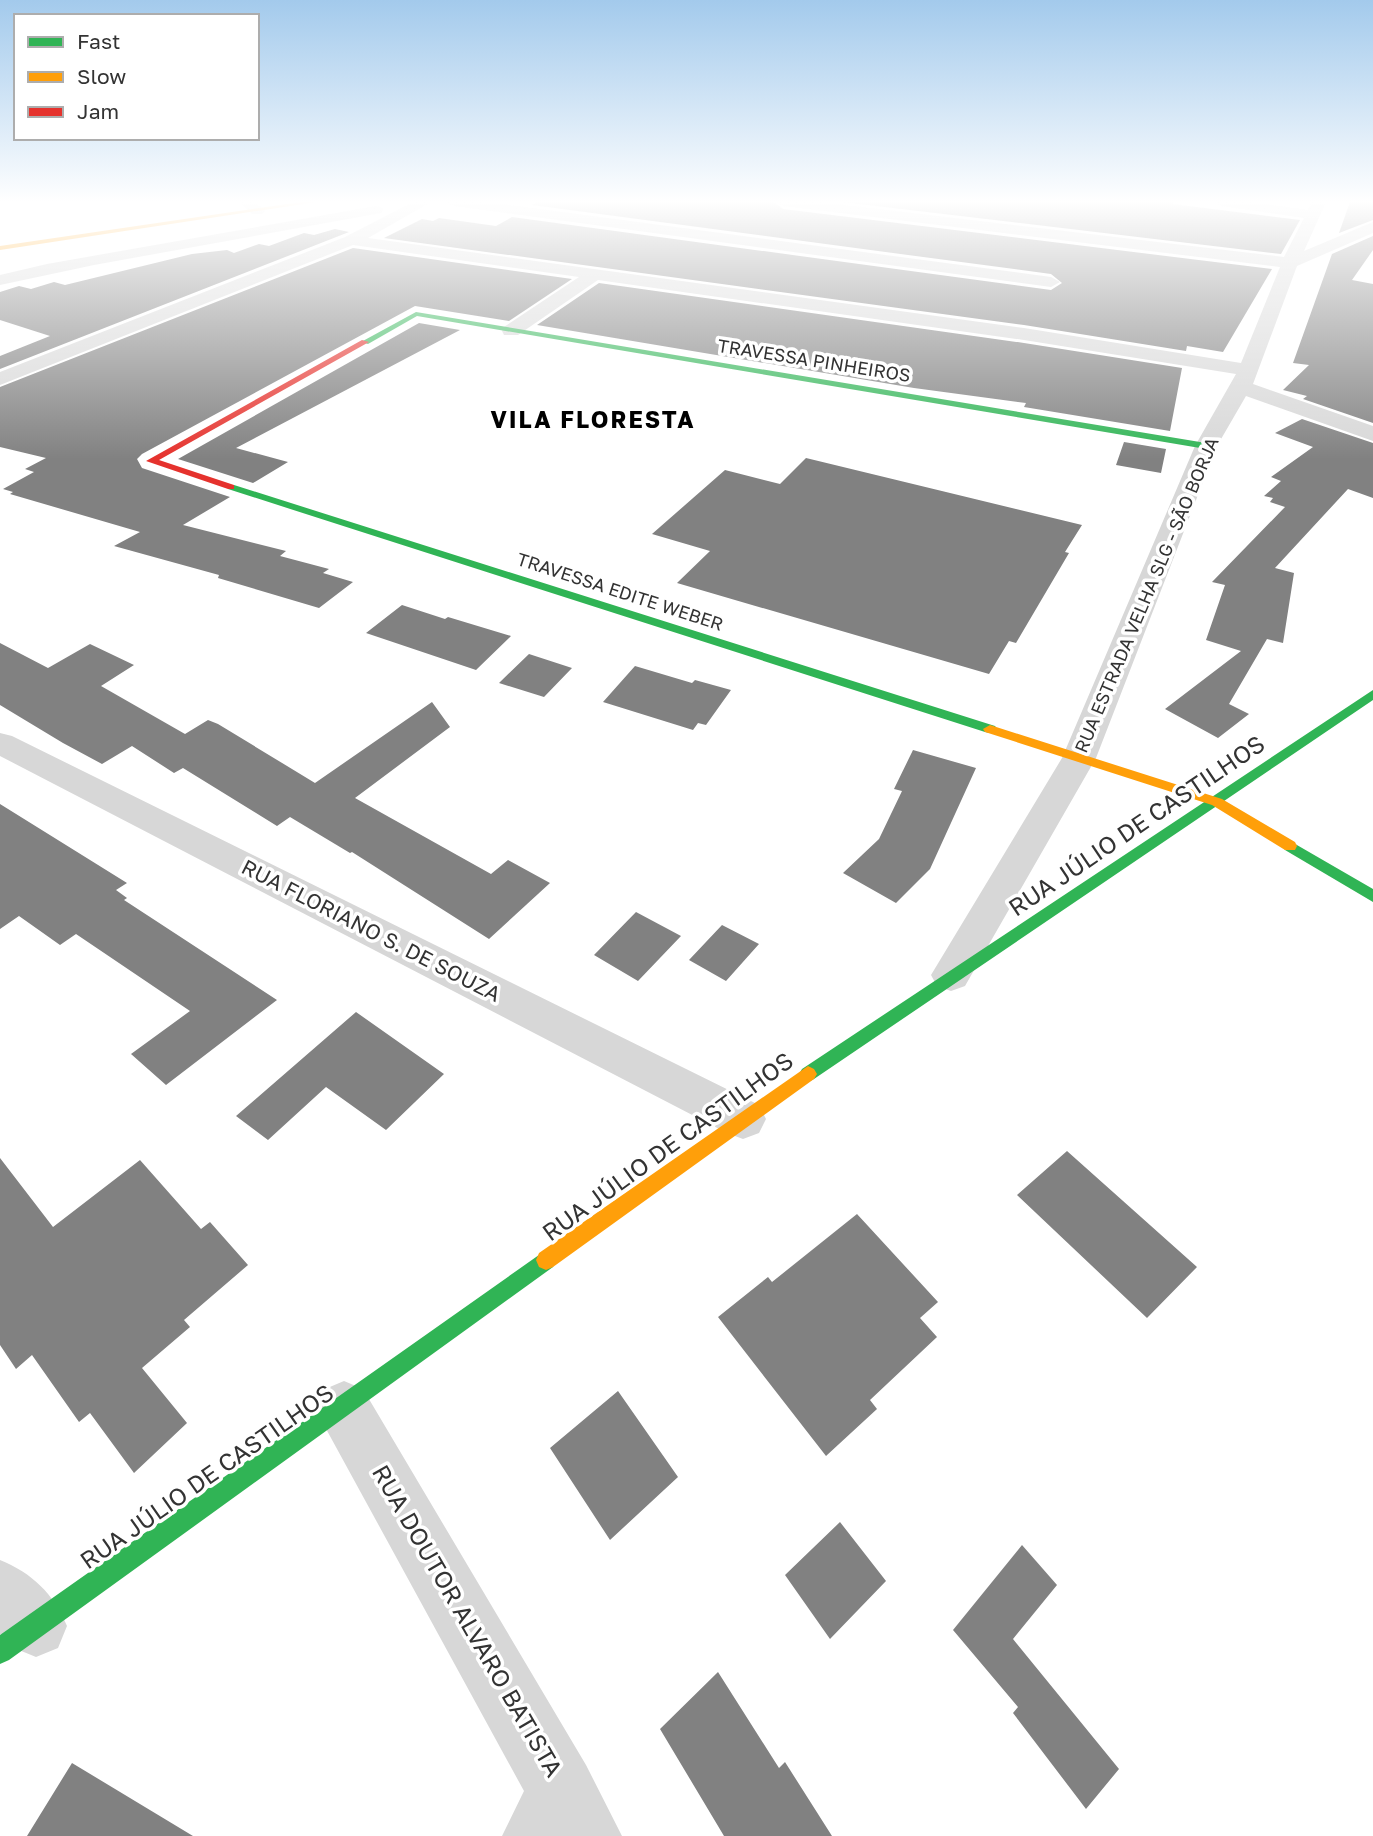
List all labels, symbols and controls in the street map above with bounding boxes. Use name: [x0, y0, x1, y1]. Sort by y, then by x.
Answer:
legend: [14, 14, 259, 140]
text: Fast: [77, 28, 120, 54]
text: Slow: [77, 63, 126, 89]
text: Jam: [77, 98, 119, 124]
street label: TRAVESSA PINHEIROS: [716, 334, 912, 386]
district label: VILA FLORESTA: [490, 405, 696, 433]
street label: RUA ESTRADA VELHA SLG - SÃO BORJA: [1069, 434, 1223, 756]
street label: TRAVESSA EDITE WEBER: [514, 547, 726, 635]
street label: RUA JÚLIO DE CASTILHOS: [1003, 728, 1270, 921]
street label: RUA FLORIANO S. DE SOUZA: [237, 853, 505, 1007]
street label: RUA JÚLIO DE CASTILHOS: [536, 1045, 798, 1246]
street label: RUA JÚLIO DE CASTILHOS: [74, 1377, 338, 1574]
street label: RUA DOUTOR ALVARO BATISTA: [367, 1459, 570, 1781]

